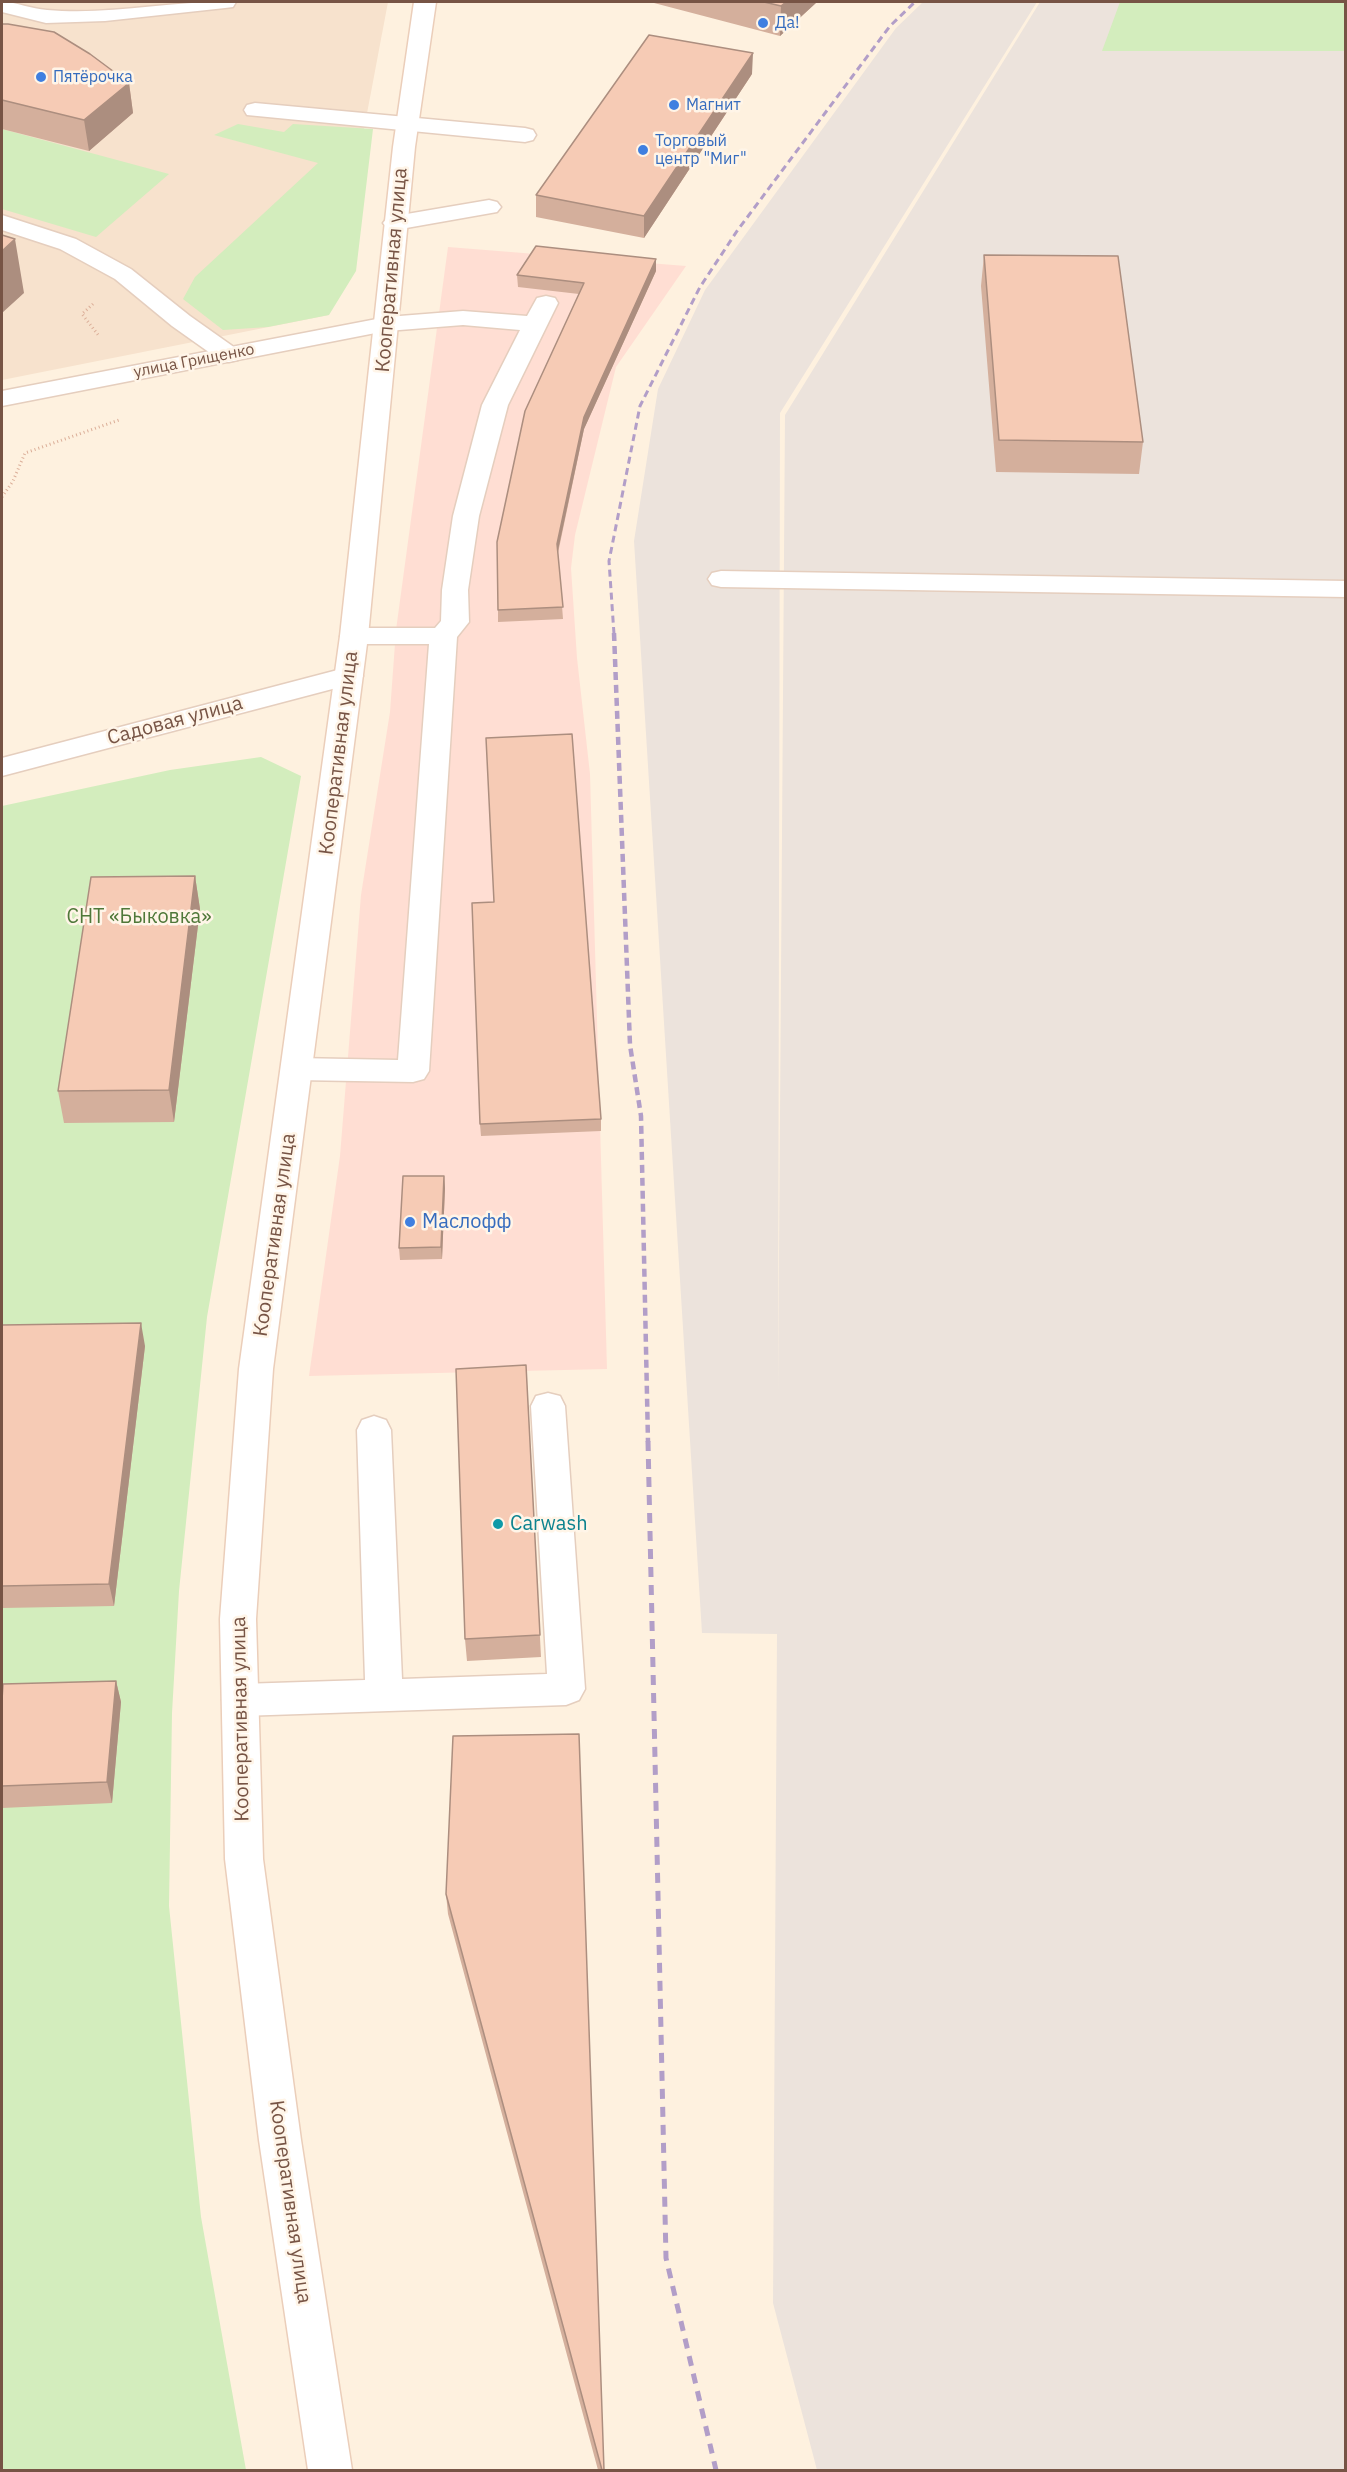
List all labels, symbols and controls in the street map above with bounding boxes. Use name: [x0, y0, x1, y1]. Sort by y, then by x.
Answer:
place label: Да!: [775, 13, 800, 33]
marker: Да!: [756, 16, 770, 30]
place label: Пятёрочка: [53, 67, 133, 87]
marker: Пятёрочка: [34, 70, 48, 84]
place label: Магнит: [686, 95, 741, 115]
marker: Магнит: [667, 98, 681, 112]
place label: Торговый центр "Миг": [655, 131, 747, 169]
marker: Торговый центр "Миг": [636, 143, 650, 157]
street label: Кооперативная улица: [371, 167, 413, 373]
street label: улица Грищенко: [132, 340, 256, 382]
street label: Кооперативная улица: [315, 650, 363, 856]
street label: Садовая улица: [105, 691, 245, 751]
park label: СНТ «Быковка»: [67, 905, 211, 929]
street label: Кооперативная улица: [249, 1132, 301, 1338]
place label: Маслофф: [422, 1210, 512, 1234]
marker: Маслофф: [403, 1215, 417, 1229]
place label: Carwash: [510, 1512, 587, 1536]
marker: Carwash: [491, 1517, 505, 1531]
street label: Кооперативная улица: [227, 1616, 255, 1822]
street label: Кооперативная улица: [264, 2099, 316, 2305]

